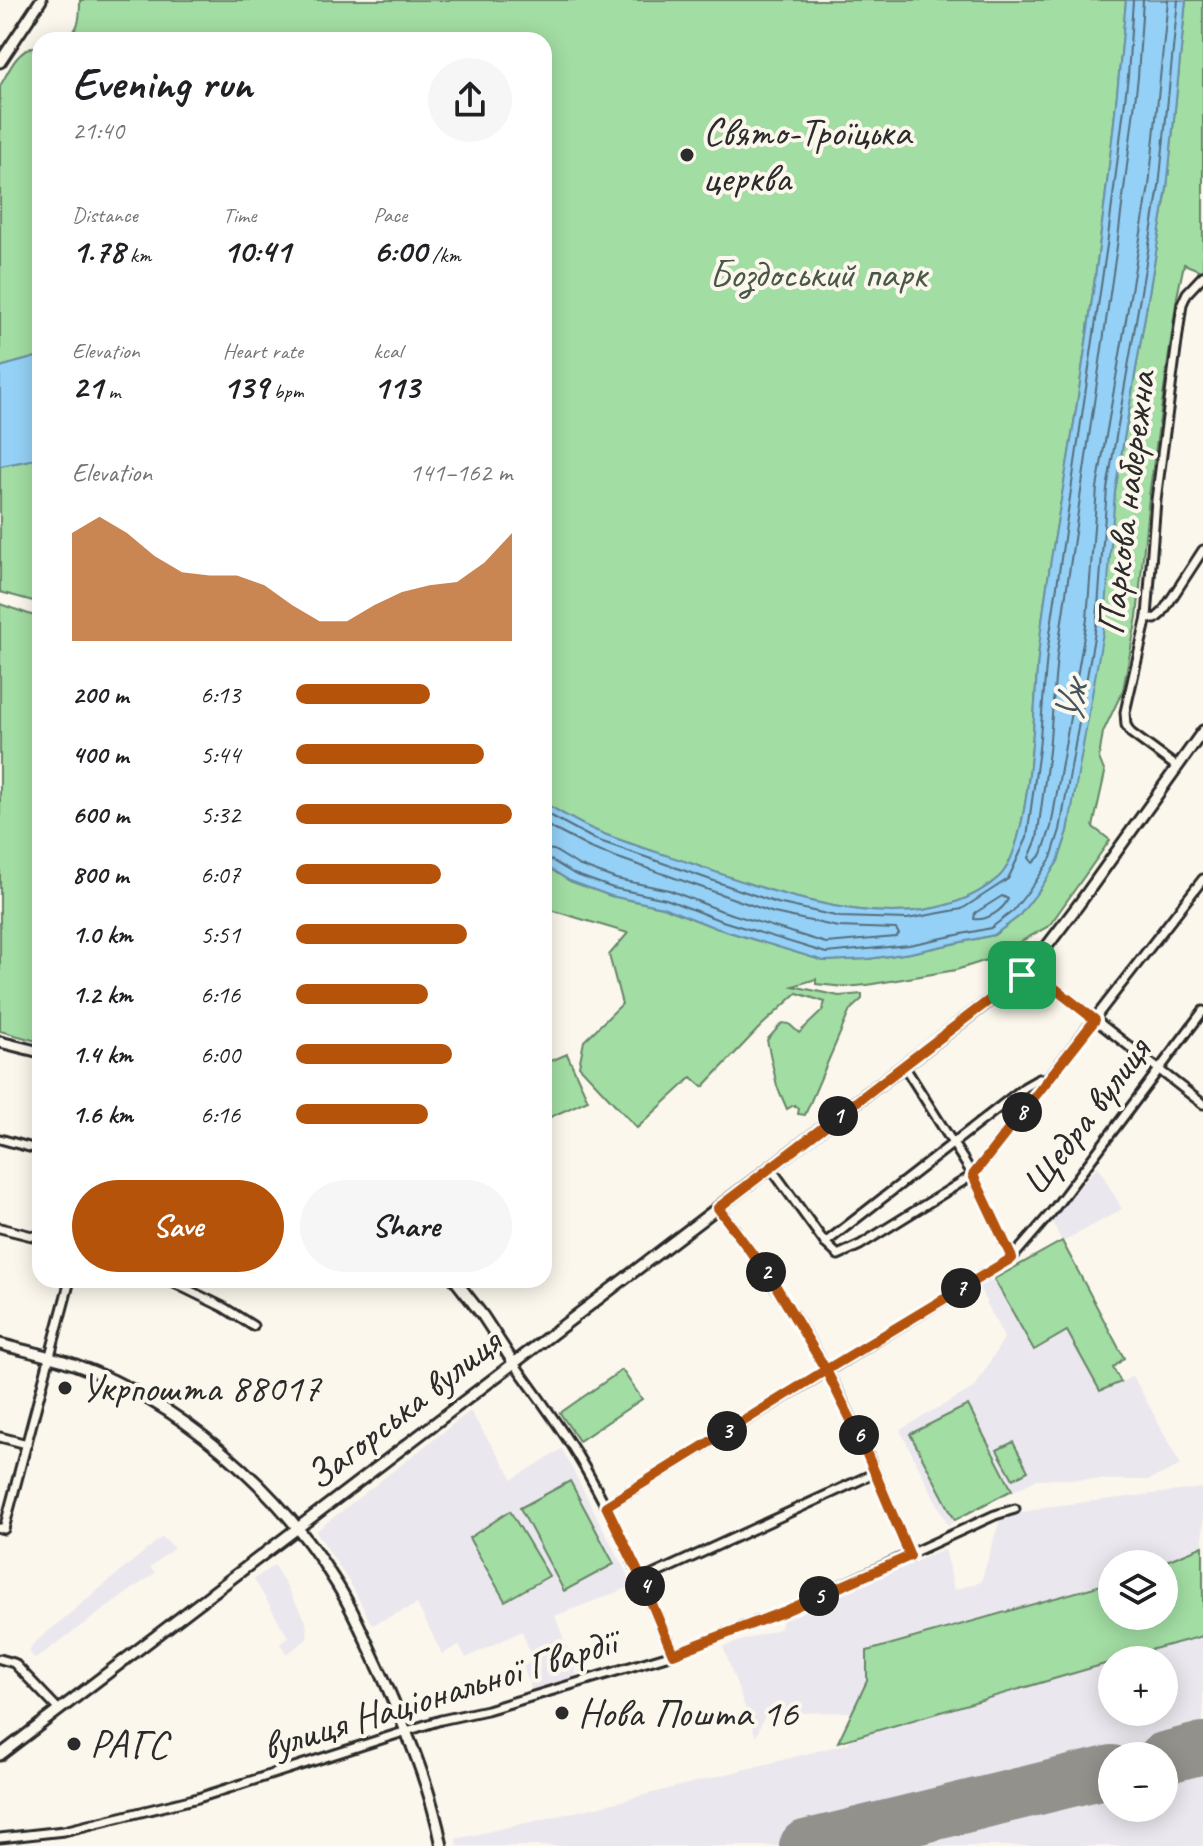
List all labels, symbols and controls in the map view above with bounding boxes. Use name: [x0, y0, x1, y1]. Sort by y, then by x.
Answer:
text: Evening run: [72, 56, 252, 111]
button: share: [428, 58, 512, 142]
place label: Свято-Троїцька церква: [703, 107, 914, 203]
text: 21:40: [72, 114, 124, 147]
marker: Свято-Троїцька церква: [678, 146, 696, 164]
text: Distance: [72, 201, 138, 229]
text: Time: [223, 201, 256, 229]
text: Pace: [373, 201, 407, 229]
text: 1.78: [72, 229, 125, 272]
text: 10:41: [223, 229, 291, 272]
text: 6:00: [373, 229, 427, 272]
text: km: [125, 241, 151, 269]
text: /km: [427, 241, 461, 269]
park label: Боздоський парк: [709, 249, 929, 299]
text: Elevation: [72, 337, 140, 365]
text: Heart rate: [223, 337, 303, 365]
text: kcal: [373, 337, 402, 365]
text: 21: [72, 365, 103, 408]
text: 139: [223, 365, 268, 408]
text: 113: [373, 365, 419, 408]
street label: Паркова набережна: [1085, 366, 1167, 637]
text: m: [103, 377, 120, 405]
text: bpm: [268, 377, 304, 405]
text: Elevation: [72, 456, 152, 489]
text: 141–162 m: [409, 456, 512, 489]
water label: Уж: [1042, 672, 1101, 727]
text: 200 m: [72, 678, 128, 711]
text: 6:13: [200, 678, 240, 711]
text: 400 m: [72, 738, 128, 771]
text: 5:44: [200, 738, 240, 771]
text: 600 m: [72, 798, 129, 831]
text: 5:32: [200, 798, 240, 831]
text: 800 m: [72, 858, 128, 891]
text: 6:07: [200, 858, 240, 891]
text: 1.0 km: [72, 918, 132, 951]
text: 5:51: [200, 918, 240, 951]
pin: [988, 941, 1056, 1009]
icon: arrive: [1000, 953, 1044, 997]
text: 1.2 km: [72, 978, 132, 1011]
text: 6:16: [200, 978, 240, 1011]
street label: Щедра вулиця: [1011, 1026, 1163, 1204]
text: 1.4 km: [72, 1038, 132, 1071]
text: 6:00: [200, 1038, 240, 1071]
pin: 8: [1002, 1092, 1042, 1132]
pin: 1: [818, 1096, 858, 1136]
text: 1.6 km: [72, 1098, 133, 1131]
text: 6:16: [200, 1098, 240, 1131]
text: 8: [1017, 1098, 1027, 1126]
text: 1: [833, 1102, 843, 1130]
button: Save: [72, 1180, 284, 1272]
button: Share: [300, 1180, 512, 1272]
pin: 2: [746, 1252, 786, 1292]
text: 2: [761, 1258, 771, 1286]
pin: 7: [941, 1268, 981, 1308]
text: 7: [956, 1274, 966, 1302]
street label: Загорська вулиця: [295, 1315, 513, 1501]
place label: Укрпошта 88017: [81, 1363, 323, 1413]
marker: Укрпошта 88017: [56, 1379, 74, 1397]
pin: 3: [707, 1411, 747, 1451]
pin: 6: [839, 1415, 879, 1455]
text: 3: [722, 1417, 732, 1445]
text: 6: [854, 1421, 864, 1449]
map controls: [1098, 1550, 1178, 1822]
button: layers: [1098, 1550, 1178, 1630]
pin: 4: [625, 1566, 665, 1606]
text: 4: [640, 1572, 650, 1600]
pin: 5: [799, 1576, 839, 1616]
text: 5: [814, 1582, 824, 1610]
street label: вулиця Національної Гвардії: [256, 1614, 629, 1772]
button: +: [1098, 1646, 1178, 1726]
place label: Нова Пошта 16: [578, 1688, 799, 1738]
marker: Нова Пошта 16: [553, 1704, 571, 1722]
place label: РАГС: [90, 1719, 172, 1769]
marker: РАГС: [65, 1735, 83, 1753]
button: −: [1098, 1742, 1178, 1822]

